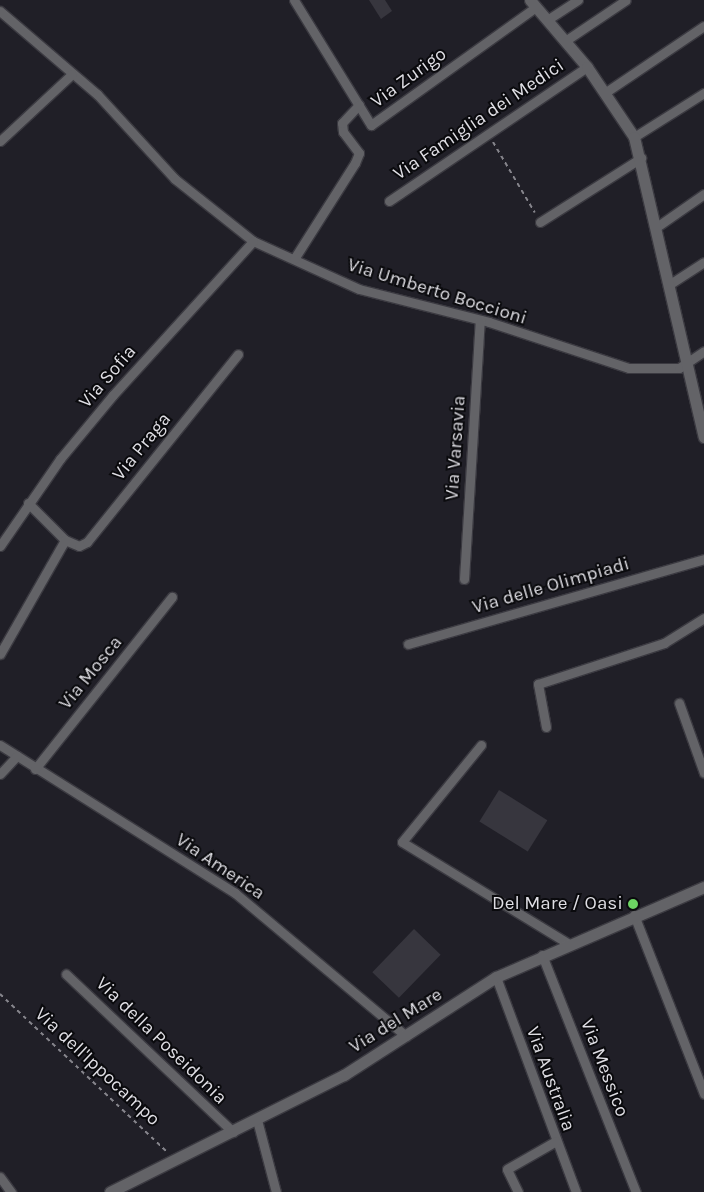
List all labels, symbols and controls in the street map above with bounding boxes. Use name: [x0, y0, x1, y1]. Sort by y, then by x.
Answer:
street label: Via Zurigo: [367, 43, 451, 113]
street label: Via Famiglia dei Medici: [389, 54, 569, 186]
street label: Via Umberto Boccioni: [345, 254, 529, 330]
street label: Via Sofia: [75, 341, 141, 413]
street label: Via Varsavia: [441, 395, 471, 501]
street label: Via Praga: [108, 409, 176, 485]
street label: Via delle Olimpiadi: [470, 553, 632, 619]
street label: Via Mosca: [54, 632, 128, 714]
street label: Via America: [171, 829, 269, 905]
place label: Del Mare / Oasi: [492, 893, 623, 915]
marker: Del Mare / Oasi: [627, 898, 639, 910]
street label: Via della Poseidonia: [91, 973, 231, 1109]
street label: Via del Mare: [345, 983, 447, 1059]
street label: Via dell'Ippocampo: [30, 1003, 164, 1131]
street label: Via Messico: [575, 1016, 633, 1120]
street label: Via Australia: [521, 1024, 579, 1134]

